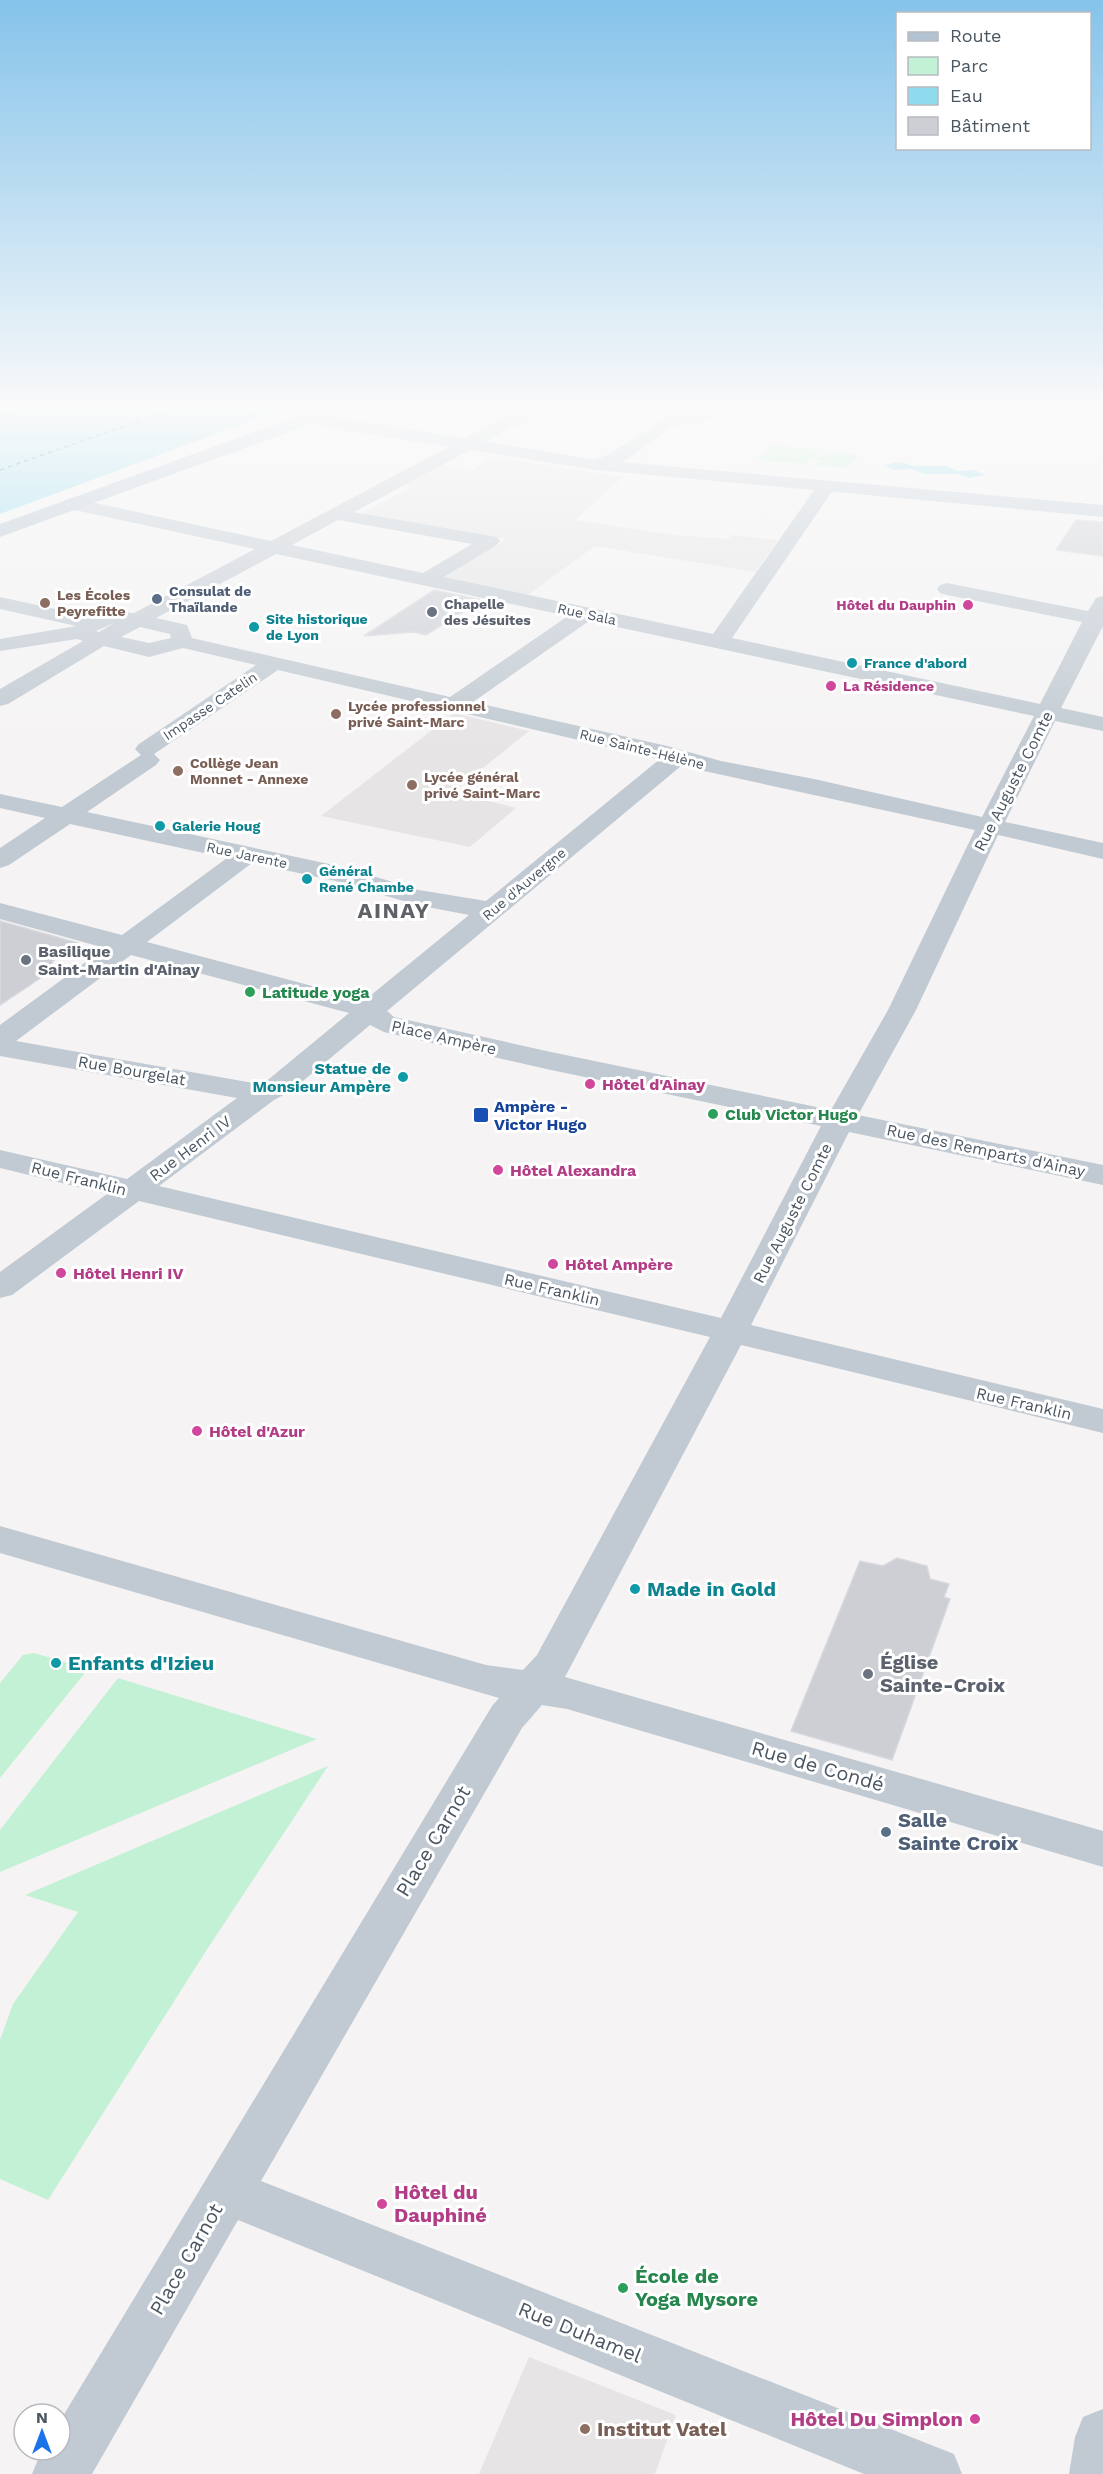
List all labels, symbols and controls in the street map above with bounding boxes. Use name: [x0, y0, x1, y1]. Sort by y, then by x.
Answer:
legend: [896, 12, 1091, 150]
text: Route: [950, 25, 1002, 46]
text: Parc: [950, 55, 988, 76]
text: Eau: [950, 85, 983, 106]
text: Bâtiment: [950, 115, 1030, 136]
place label: Consulat de Thaïlande: [169, 583, 251, 615]
place label: Les Écoles Peyrefitte: [57, 587, 131, 619]
marker: Consulat de Thaïlande: [150, 592, 164, 606]
marker: Les Écoles Peyrefitte: [38, 596, 52, 610]
place label: Chapelle des Jésuites: [444, 596, 531, 628]
place label: Hôtel du Dauphin: [836, 597, 956, 613]
marker: Hôtel du Dauphin: [961, 598, 975, 612]
street label: Rue Sala: [556, 600, 618, 628]
marker: Chapelle des Jésuites: [425, 605, 439, 619]
place label: Site historique de Lyon: [266, 611, 368, 643]
marker: Site historique de Lyon: [247, 620, 261, 634]
place label: France d'abord: [864, 655, 967, 671]
marker: France d'abord: [845, 656, 859, 670]
street label: Impasse Catelin: [160, 669, 260, 743]
place label: La Résidence: [843, 678, 934, 694]
marker: La Résidence: [824, 679, 838, 693]
place label: Lycée professionnel privé Saint-Marc: [348, 698, 486, 730]
marker: Lycée professionnel privé Saint-Marc: [329, 707, 343, 721]
street label: Rue Auguste Comte: [970, 708, 1057, 854]
street label: Rue Sainte-Hélène: [578, 726, 706, 772]
place label: Collège Jean Monnet - Annexe: [190, 755, 308, 787]
marker: Collège Jean Monnet - Annexe: [171, 764, 185, 778]
place label: Lycée général privé Saint-Marc: [424, 769, 540, 801]
marker: Lycée général privé Saint-Marc: [405, 778, 419, 792]
place label: Galerie Houg: [172, 818, 261, 834]
marker: Galerie Houg: [153, 819, 167, 833]
street label: Rue Jarente: [205, 839, 289, 871]
street label: Rue d'Auvergne: [479, 844, 569, 924]
place label: Général René Chambe: [319, 863, 414, 895]
marker: Général René Chambe: [300, 872, 314, 886]
district label: AINAY: [358, 898, 430, 923]
place label: Basilique Saint-Martin d'Ainay: [38, 942, 201, 979]
marker: Basilique Saint-Martin d'Ainay: [19, 953, 33, 967]
place label: Latitude yoga: [262, 983, 370, 1002]
marker: Latitude yoga: [243, 985, 257, 999]
street label: Place Ampère: [389, 1016, 498, 1059]
street label: Rue Bourgelat: [77, 1052, 188, 1089]
place label: Statue de Monsieur Ampère: [253, 1059, 391, 1096]
marker: Statue de Monsieur Ampère: [396, 1070, 410, 1084]
place label: Hôtel d'Ainay: [602, 1075, 706, 1094]
marker: Hôtel d'Ainay: [583, 1077, 597, 1091]
place label: Ampère - Victor Hugo: [494, 1097, 587, 1134]
place label: Club Victor Hugo: [725, 1105, 858, 1124]
marker: Ampère - Victor Hugo: [472, 1106, 490, 1124]
marker: Club Victor Hugo: [706, 1107, 720, 1121]
street label: Rue Henri IV: [146, 1112, 235, 1185]
street label: Rue des Remparts d'Ainay: [885, 1120, 1088, 1181]
street label: Rue Auguste Comte: [749, 1140, 836, 1286]
street label: Rue Franklin: [29, 1157, 128, 1200]
place label: Hôtel Alexandra: [510, 1161, 637, 1180]
marker: Hôtel Alexandra: [491, 1163, 505, 1177]
place label: Hôtel Ampère: [565, 1255, 673, 1274]
marker: Hôtel Ampère: [546, 1257, 560, 1271]
place label: Hôtel Henri IV: [73, 1264, 183, 1283]
marker: Hôtel Henri IV: [54, 1266, 68, 1280]
street label: Rue Franklin: [502, 1269, 602, 1310]
street label: Rue Franklin: [974, 1383, 1074, 1424]
place label: Hôtel d'Azur: [209, 1422, 305, 1441]
marker: Hôtel d'Azur: [190, 1424, 204, 1438]
place label: Made in Gold: [647, 1577, 776, 1601]
marker: Made in Gold: [628, 1582, 642, 1596]
place label: Église Sainte-Croix: [880, 1650, 1005, 1697]
place label: Enfants d'Izieu: [68, 1651, 214, 1675]
marker: Enfants d'Izieu: [49, 1656, 63, 1670]
marker: Église Sainte-Croix: [861, 1667, 875, 1681]
street label: Rue de Condé: [749, 1736, 887, 1796]
street label: Place Carnot: [391, 1781, 476, 1901]
place label: Salle Sainte Croix: [898, 1808, 1018, 1855]
marker: Salle Sainte Croix: [879, 1825, 893, 1839]
place label: Hôtel du Dauphiné: [394, 2180, 487, 2227]
marker: Hôtel du Dauphiné: [375, 2197, 389, 2211]
street label: Place Carnot: [144, 2198, 228, 2319]
place label: École de Yoga Mysore: [635, 2264, 758, 2311]
marker: École de Yoga Mysore: [616, 2281, 630, 2295]
street label: Rue Duhamel: [515, 2296, 645, 2368]
north arrow: [12, 2402, 72, 2462]
place label: Hôtel Du Simplon: [791, 2407, 963, 2431]
text: N: [36, 2408, 48, 2427]
marker: Hôtel Du Simplon: [968, 2412, 982, 2426]
place label: Institut Vatel: [597, 2417, 727, 2441]
marker: Institut Vatel: [578, 2422, 592, 2436]

